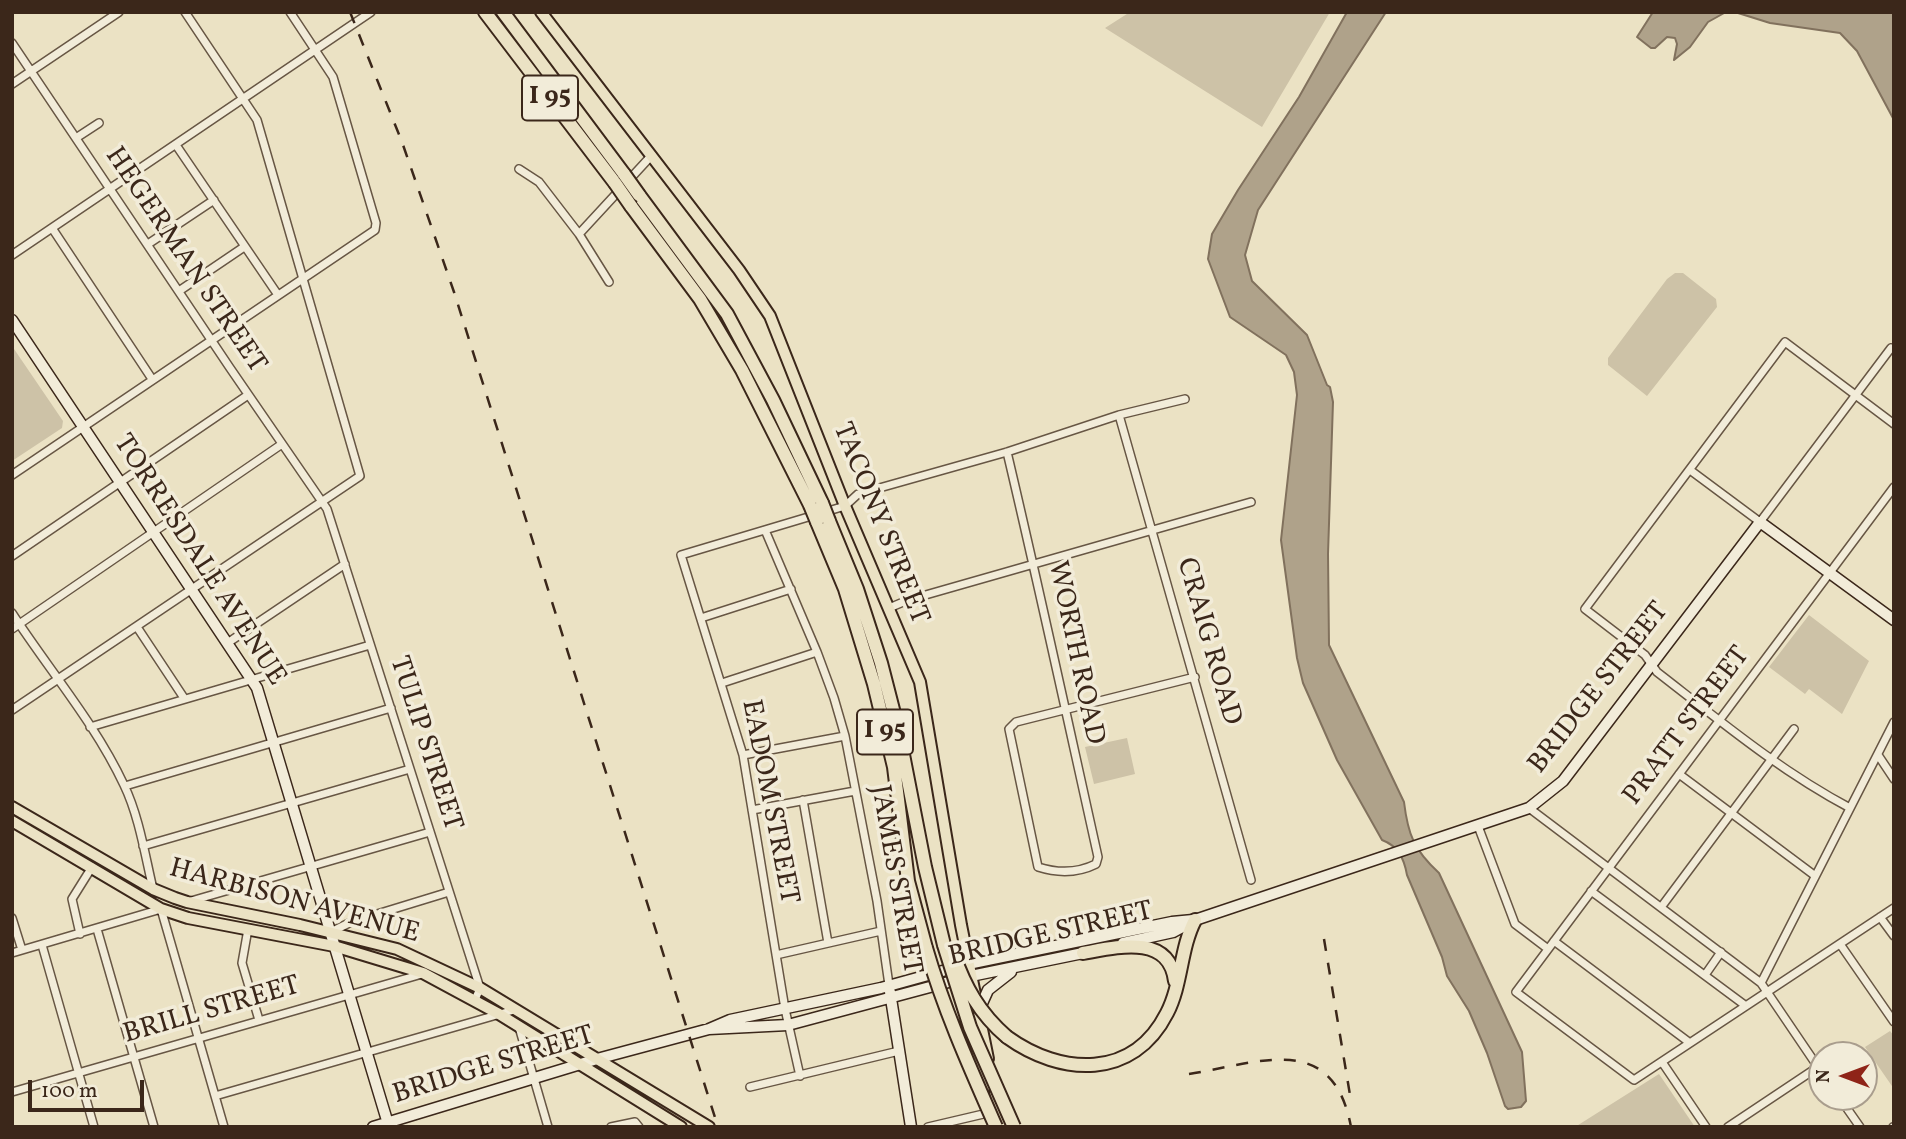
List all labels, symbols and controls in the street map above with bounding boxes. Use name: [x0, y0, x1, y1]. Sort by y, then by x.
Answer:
road number: I 95: [522, 76, 578, 120]
street label: HEGERMAN STREET: [96, 142, 272, 380]
street label: TACONY STREET: [823, 418, 935, 630]
street label: TORRESDALE AVENUE: [104, 429, 292, 693]
street label: CRAIG ROAD: [1167, 555, 1247, 729]
street label: WORTH ROAD: [1038, 558, 1110, 748]
street label: BRIDGE STREET: [1523, 597, 1677, 781]
street label: PRATT STREET: [1617, 641, 1759, 813]
street label: TULIP STREET: [380, 653, 468, 835]
street label: EADOM STREET: [732, 697, 804, 907]
road number: I 95: [857, 710, 913, 754]
street label: JAMES STREET: [861, 783, 927, 977]
street label: HARBISON AVENUE: [165, 853, 423, 953]
street label: BRIDGE STREET: [946, 896, 1156, 976]
street label: BRILL STREET: [120, 971, 304, 1053]
street label: BRIDGE STREET: [389, 1020, 599, 1114]
north arrow: [1808, 1041, 1878, 1111]
scale bar: [32, 1066, 147, 1110]
text: N: [1811, 1069, 1837, 1083]
text: 100 m: [41, 1077, 98, 1106]

